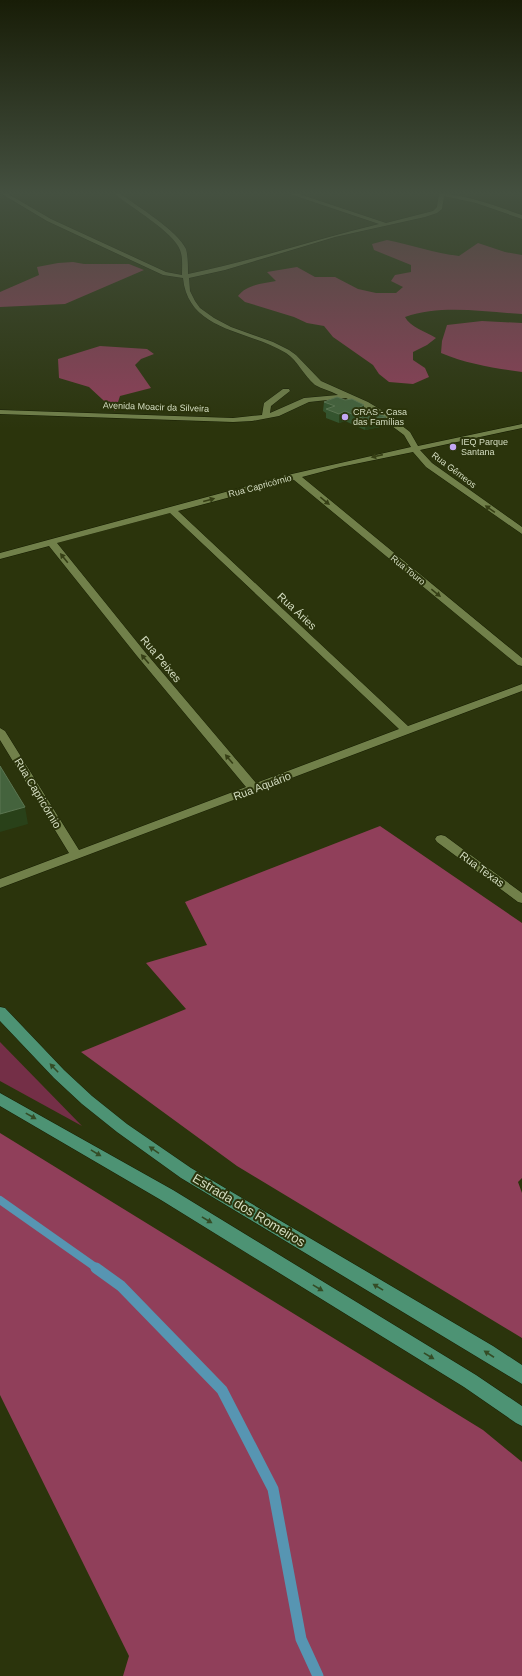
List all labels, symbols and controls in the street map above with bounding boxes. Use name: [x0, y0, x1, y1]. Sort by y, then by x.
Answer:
street label: Avenida Moacir da Silveira: [103, 400, 209, 414]
place label: CRAS - Casa das Famílias: [353, 407, 407, 427]
marker: CRAS - Casa das Famílias: [340, 412, 350, 422]
place label: IEQ Parque Santana: [461, 437, 508, 457]
marker: IEQ Parque Santana: [448, 442, 458, 452]
street label: Rua Gêmeos: [430, 450, 479, 490]
one-way arrow: [371, 454, 383, 460]
street label: Rua Capricórnio: [227, 473, 293, 499]
one-way arrow: [203, 496, 216, 502]
one-way arrow: [320, 497, 330, 506]
one-way arrow: [485, 505, 495, 513]
one-way arrow: [59, 553, 68, 564]
street label: Rua Touro: [389, 553, 427, 587]
one-way arrow: [431, 588, 442, 597]
street label: Rua Áries: [275, 590, 319, 632]
street label: Rua Peixes: [138, 634, 184, 685]
one-way arrow: [141, 654, 150, 665]
one-way arrow: [224, 754, 233, 764]
street label: Rua Capricórnio: [12, 756, 64, 830]
street label: Rua Aquário: [232, 770, 292, 802]
street label: Rua Texas: [458, 849, 507, 889]
one-way arrow: [49, 1063, 59, 1073]
one-way arrow: [25, 1113, 37, 1120]
one-way arrow: [148, 1147, 160, 1154]
one-way arrow: [90, 1150, 101, 1157]
street label: Estrada dos Romeiros: [190, 1170, 308, 1250]
one-way arrow: [202, 1216, 212, 1224]
one-way arrow: [373, 1283, 383, 1291]
one-way arrow: [312, 1284, 324, 1291]
one-way arrow: [484, 1350, 494, 1358]
one-way arrow: [423, 1352, 435, 1359]

